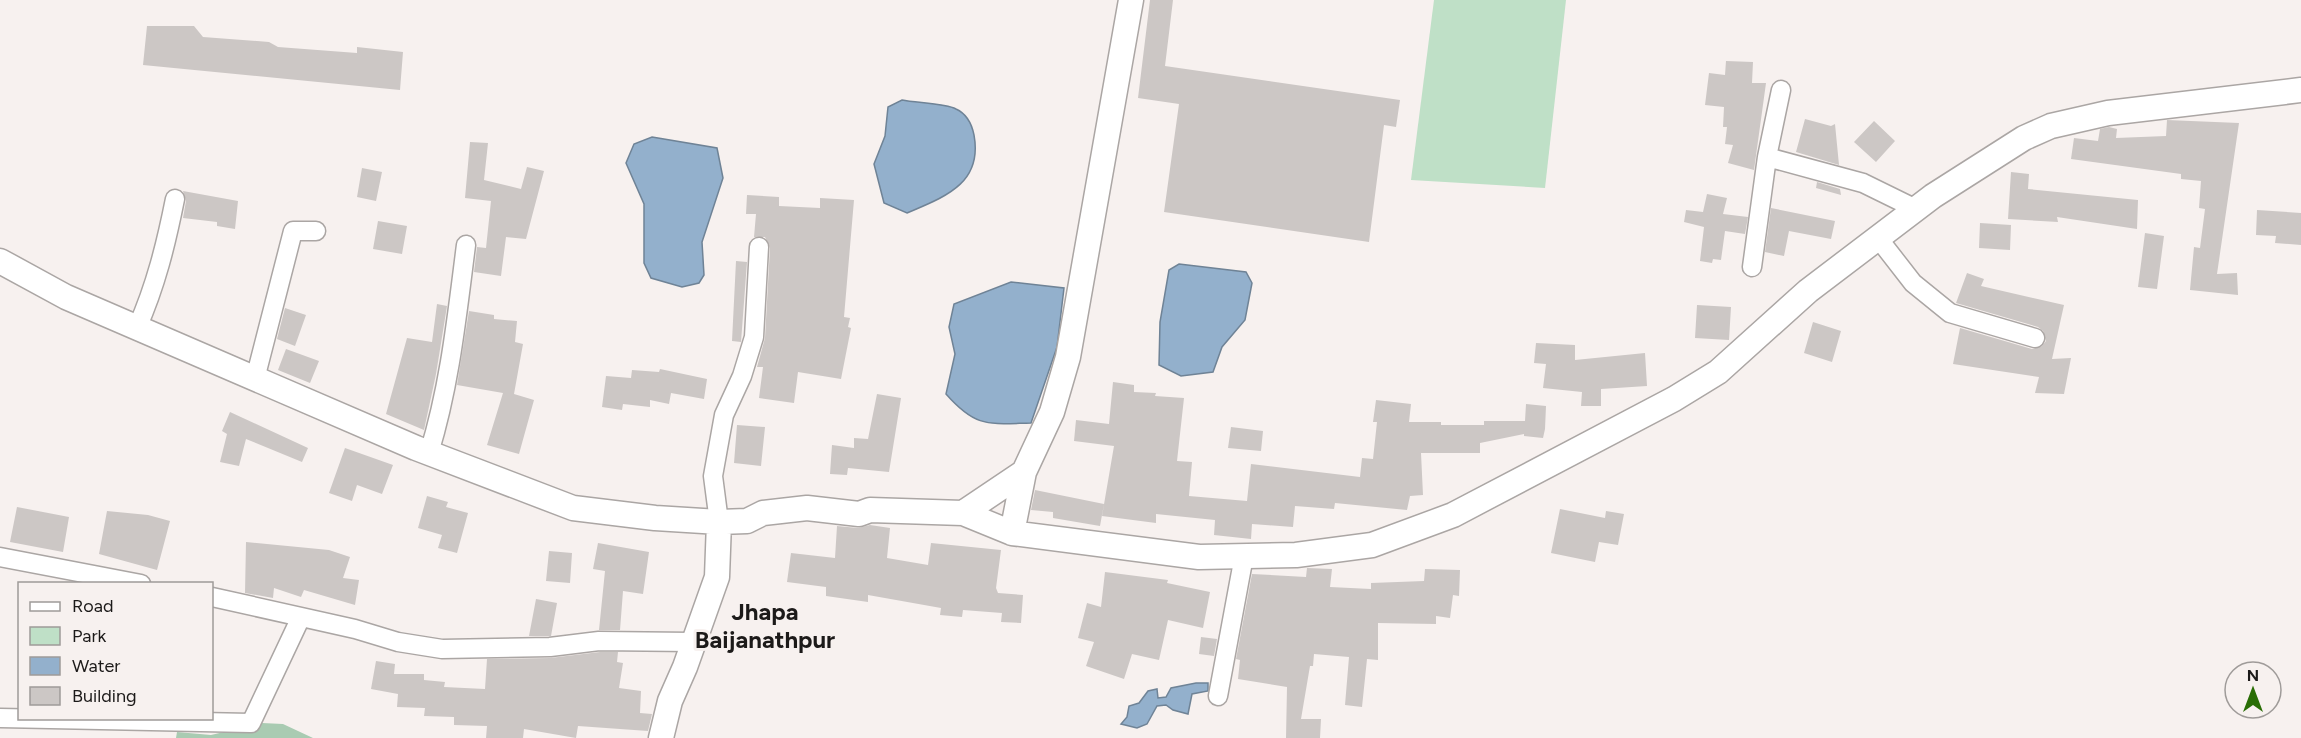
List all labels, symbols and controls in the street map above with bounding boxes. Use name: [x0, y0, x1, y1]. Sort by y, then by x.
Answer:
legend: [18, 582, 213, 720]
text: Road: [72, 595, 113, 617]
district label: Jhapa Baijanathpur: [695, 597, 835, 654]
text: Park: [72, 625, 107, 647]
text: Water: [72, 655, 120, 677]
north arrow: [2223, 660, 2283, 720]
text: N: [2247, 666, 2259, 685]
text: Building: [72, 685, 137, 707]

